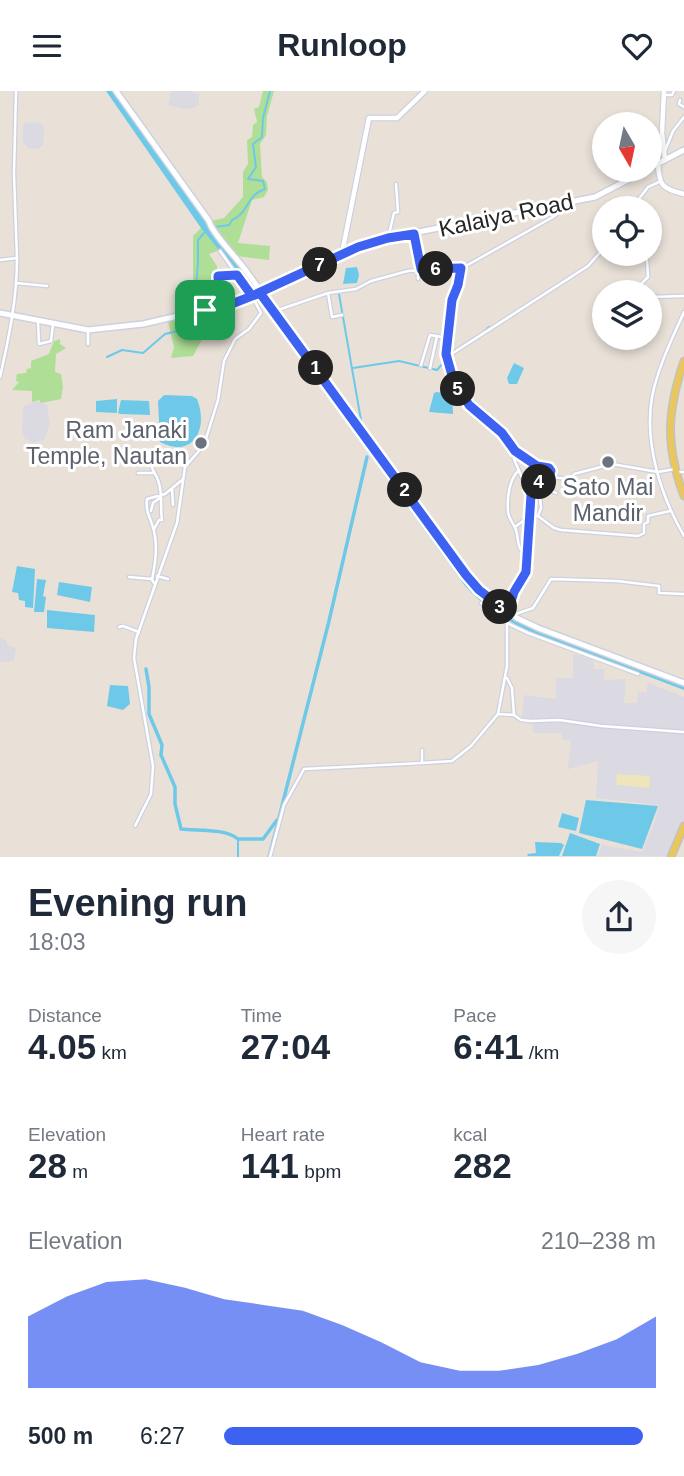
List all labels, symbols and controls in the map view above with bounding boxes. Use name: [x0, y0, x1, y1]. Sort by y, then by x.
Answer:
icon: menu: [28, 27, 66, 65]
text: Runloop: [277, 27, 407, 63]
icon: heart: [618, 27, 656, 65]
north arrow: [592, 112, 662, 182]
map controls: [592, 112, 662, 350]
street label: Kalaiya Road: [436, 188, 576, 242]
button: locate: [592, 196, 662, 266]
pin: 7: [302, 247, 338, 283]
pin: 6: [418, 251, 453, 287]
text: 7: [314, 254, 325, 275]
text: 6: [430, 258, 441, 279]
pin: [175, 280, 235, 340]
button: layers: [592, 280, 662, 350]
icon: arrive: [186, 291, 224, 329]
pin: 1: [298, 351, 334, 385]
text: 1: [310, 357, 321, 378]
pin: 5: [440, 371, 476, 407]
text: 5: [452, 378, 463, 399]
place label: Ram Janaki Temple, Nautan: [26, 417, 187, 469]
marker: Ram Janaki Temple, Nautan: [193, 435, 209, 451]
marker: Sato Mai Mandir: [600, 454, 616, 470]
pin: 4: [522, 465, 556, 499]
text: 4: [533, 471, 544, 492]
pin: 2: [388, 473, 422, 507]
place label: Sato Mai Mandir: [563, 474, 653, 526]
text: 2: [399, 479, 410, 500]
pin: 3: [482, 589, 518, 625]
text: 3: [494, 596, 505, 617]
button: share: [582, 880, 656, 954]
text: Evening run: [28, 882, 248, 924]
text: 18:03: [28, 929, 86, 955]
text: Distance: [28, 1005, 102, 1026]
text: Time: [241, 1005, 282, 1026]
text: Pace: [453, 1005, 497, 1026]
text: 4.05: [28, 1027, 96, 1066]
text: 27:04: [241, 1027, 330, 1066]
text: 6:41: [453, 1027, 523, 1066]
text: km: [96, 1042, 127, 1063]
text: /km: [523, 1042, 559, 1063]
text: Elevation: [28, 1124, 106, 1145]
text: Heart rate: [241, 1124, 325, 1145]
text: kcal: [453, 1124, 487, 1145]
text: 28: [28, 1146, 67, 1185]
text: 141: [241, 1146, 299, 1185]
text: 282: [453, 1146, 512, 1185]
text: m: [67, 1161, 88, 1182]
text: bpm: [299, 1161, 341, 1182]
text: Elevation: [28, 1228, 123, 1254]
text: 210–238 m: [541, 1228, 656, 1254]
text: 500 m: [28, 1423, 93, 1449]
text: 6:27: [140, 1423, 185, 1449]

